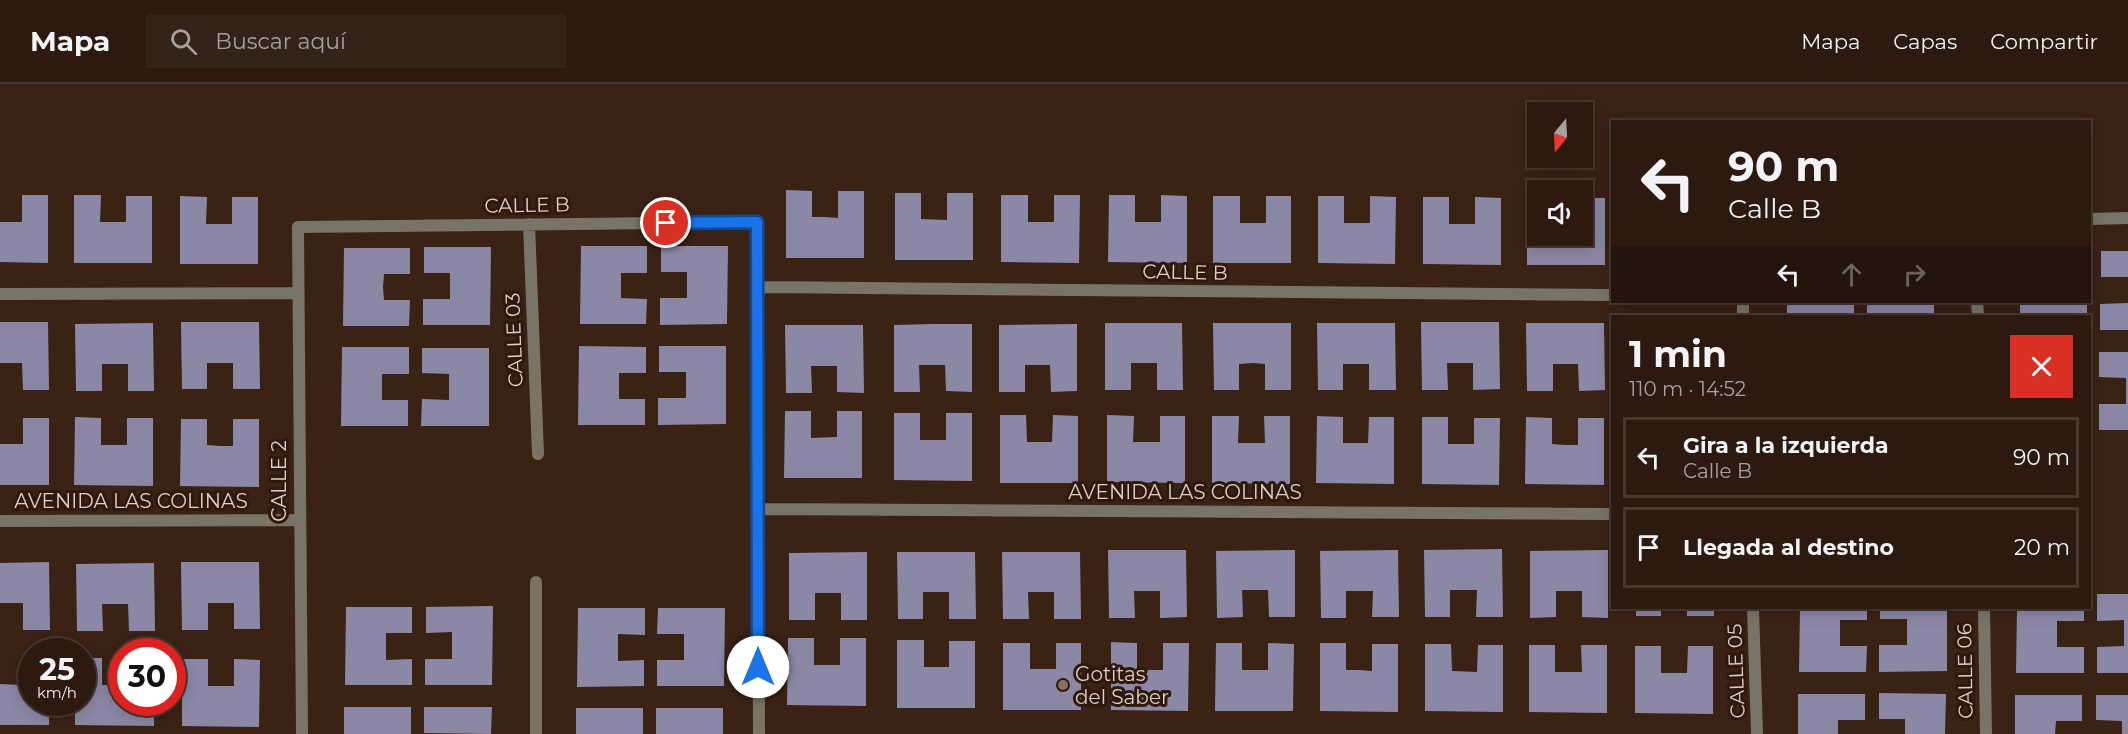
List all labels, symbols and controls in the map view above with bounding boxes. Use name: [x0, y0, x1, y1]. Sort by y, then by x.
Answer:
search box: [146, 14, 566, 68]
text: Mapa: [30, 24, 110, 58]
icon: search: [167, 25, 200, 58]
text: Buscar aquí: [215, 28, 346, 55]
text: Mapa: [1801, 29, 1860, 54]
text: Capas: [1893, 29, 1957, 54]
text: Compartir: [1990, 29, 2098, 54]
north arrow: [1527, 102, 1593, 168]
map controls: [1527, 102, 1593, 246]
text: 90 m: [1728, 140, 1839, 192]
icon: left: [1629, 144, 1707, 222]
button: sound: [1527, 180, 1593, 246]
street label: CALLE B: [484, 192, 570, 218]
text: Calle B: [1728, 192, 1821, 225]
pin: [640, 197, 691, 248]
icon: arrive: [649, 206, 682, 239]
icon: left: [1772, 258, 1805, 291]
icon: ahead: [1835, 258, 1868, 291]
icon: right: [1898, 258, 1931, 291]
street label: CALLE B: [1142, 259, 1228, 285]
street label: CALLE 03: [500, 292, 528, 388]
text: 1 min: [1629, 332, 1727, 376]
button: close: [2010, 335, 2073, 398]
text: 110 m · 14:52: [1629, 377, 1746, 401]
text: Gira a la izquierda: [1683, 432, 1889, 459]
street label: CALLE 2: [267, 440, 291, 522]
icon: left: [1632, 441, 1665, 474]
text: 90 m: [2013, 444, 2070, 471]
text: Calle B: [1683, 459, 1752, 483]
street label: AVENIDA LAS COLINAS: [1068, 480, 1302, 504]
street label: AVENIDA LAS COLINAS: [14, 489, 248, 513]
icon: arrive: [1632, 531, 1665, 564]
text: Llegada al destino: [1683, 534, 1894, 561]
text: 20 m: [2014, 534, 2070, 561]
street label: CALLE 05: [1722, 623, 1750, 719]
street label: CALLE 06: [1952, 623, 1978, 719]
position arrow: [726, 635, 790, 699]
speed limit sign: 30: [108, 638, 186, 716]
text: 25: [39, 651, 75, 688]
place label: Gotitas del Saber: [1075, 662, 1169, 709]
marker: Gotitas del Saber: [1056, 678, 1070, 692]
text: km/h: [37, 683, 77, 702]

